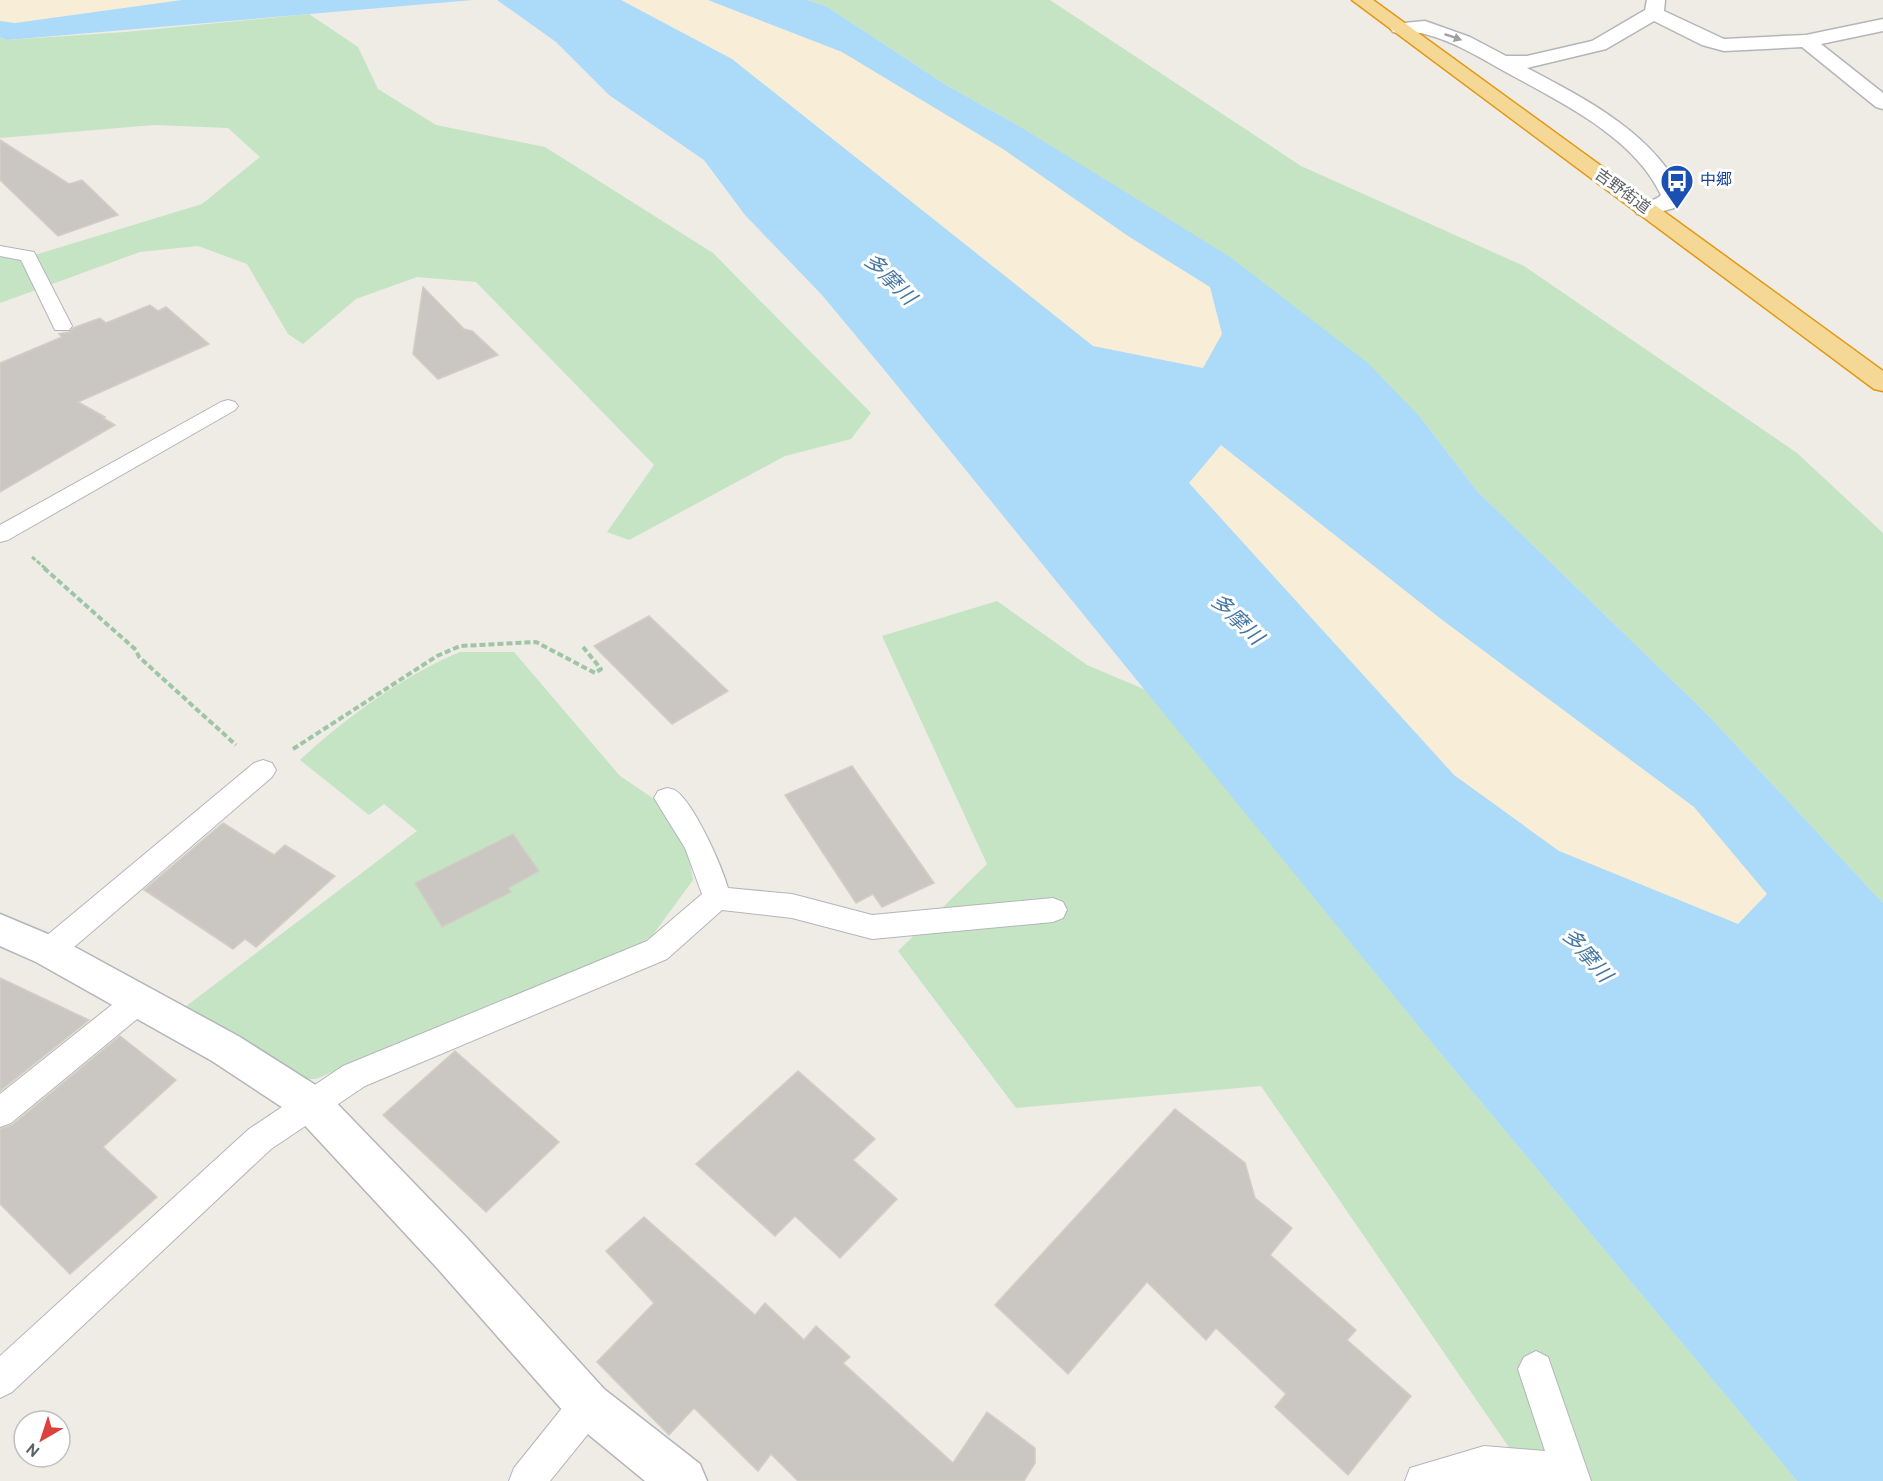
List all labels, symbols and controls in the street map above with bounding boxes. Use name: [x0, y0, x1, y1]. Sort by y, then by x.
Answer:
one-way arrow: [1444, 33, 1462, 43]
bus stop icon: 中郷: [1659, 163, 1695, 210]
street label: 吉野街道: [1590, 165, 1654, 219]
place label: 中郷: [1700, 171, 1732, 191]
water label: 多摩川: [857, 248, 922, 313]
water label: 多摩川: [1204, 588, 1269, 653]
water label: 多摩川: [1555, 923, 1618, 990]
north arrow: [12, 1409, 72, 1469]
text: N: [23, 1438, 45, 1460]

